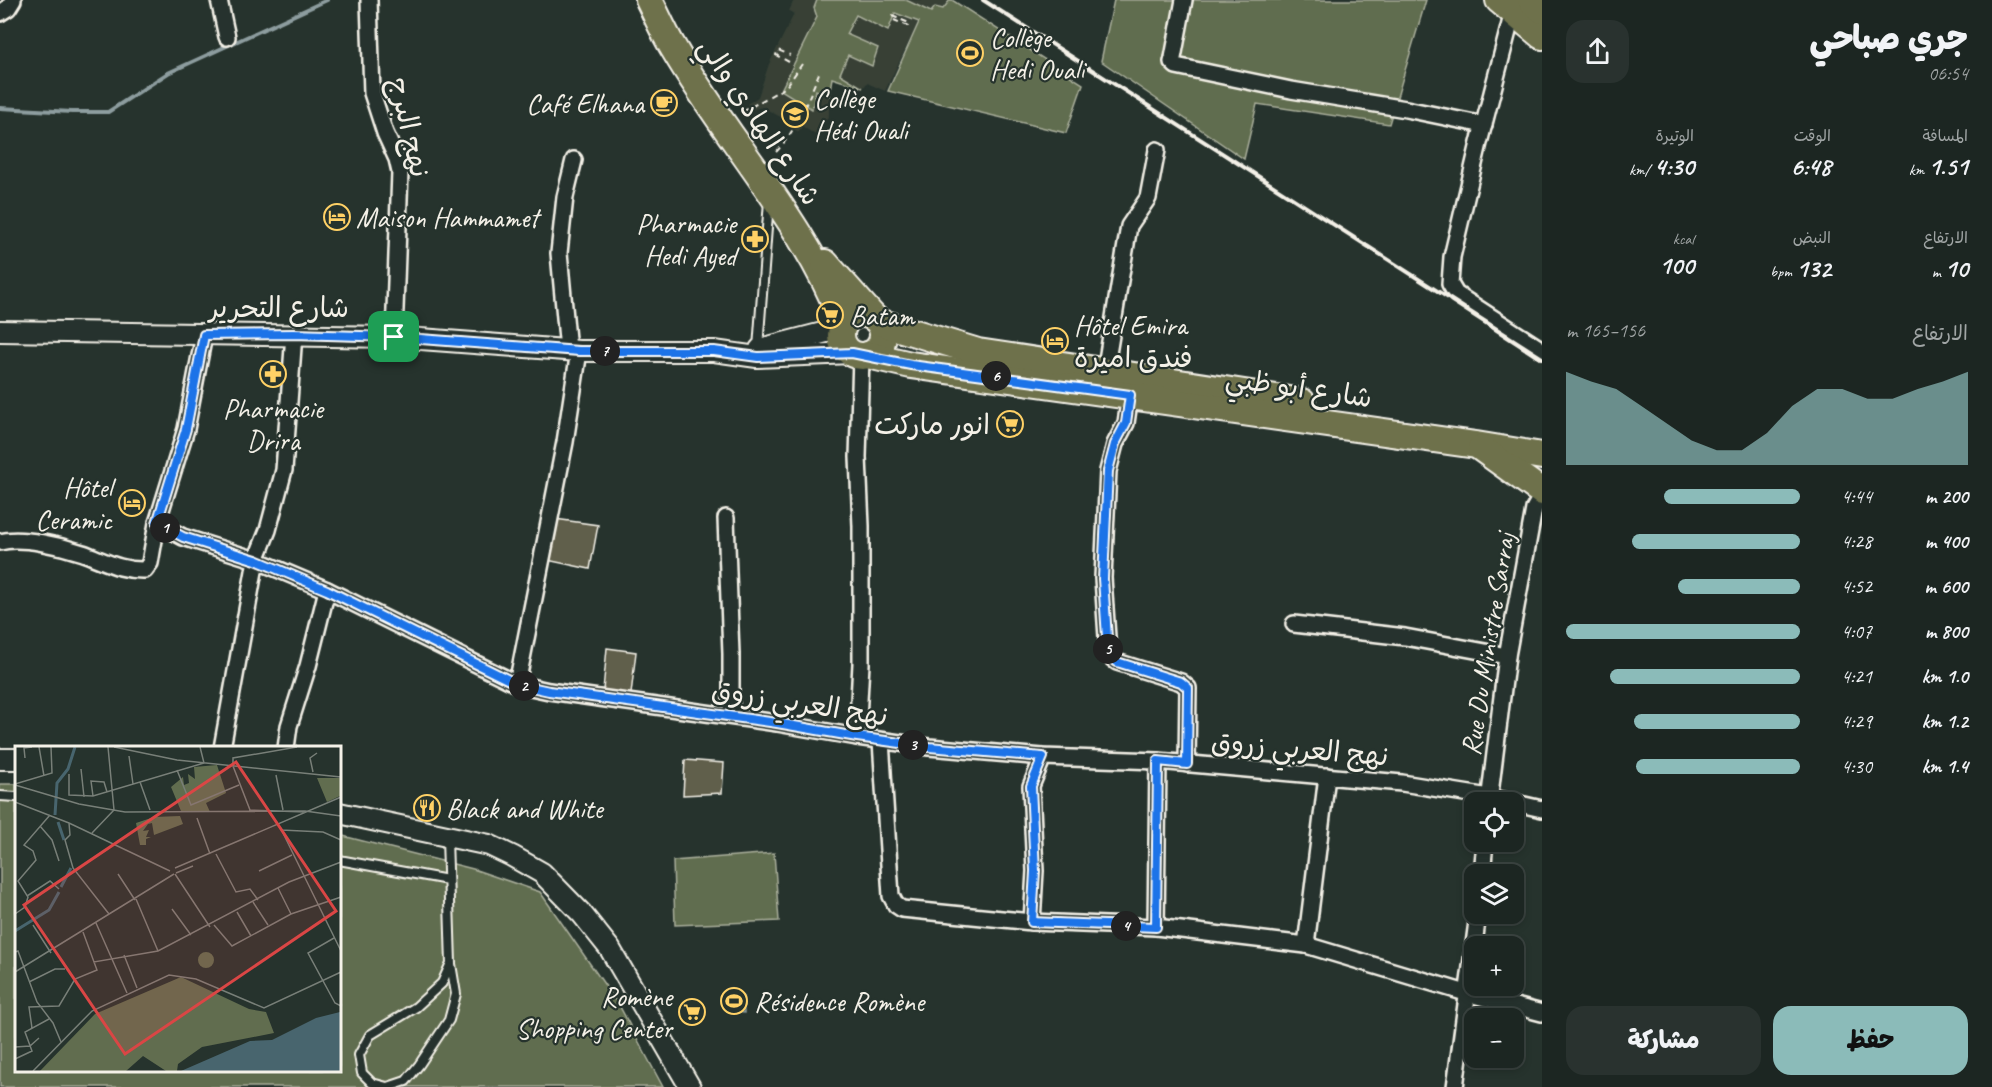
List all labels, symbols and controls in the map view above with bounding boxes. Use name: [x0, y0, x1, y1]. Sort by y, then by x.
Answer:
text: جري صباحي: [1809, 17, 1968, 59]
place label: Collège Hedi Ouali: [990, 20, 1088, 87]
button: share: [1566, 20, 1629, 83]
street label: شارع الهادي والي: [685, 31, 829, 216]
sports icon: Collège Hedi Ouali: [955, 38, 985, 68]
text: 06:54: [1928, 61, 1968, 86]
street label: نهج البرج: [380, 74, 438, 181]
place label: Collège Hédi Ouali: [814, 81, 911, 148]
place label: Café Elhana: [526, 86, 646, 121]
cafe icon: Café Elhana: [649, 88, 679, 118]
school or university icon: Collège Hédi Ouali: [780, 99, 810, 129]
text: الوتيرة: [1655, 126, 1694, 146]
text: الوقت: [1794, 126, 1831, 146]
text: المسافة: [1922, 126, 1968, 146]
text: 4:30: [1654, 150, 1694, 183]
text: 6:48: [1790, 150, 1831, 183]
text: 1.51: [1928, 150, 1968, 183]
text: /km: [1629, 160, 1654, 180]
text: km: [1909, 160, 1928, 180]
place label: Maison Hammamet: [356, 200, 542, 235]
hotel icon: Maison Hammamet: [322, 202, 352, 232]
place label: Pharmacie Hedi Ayed: [636, 206, 740, 273]
pharmacy icon: Pharmacie Hedi Ayed: [740, 224, 770, 254]
text: النبض: [1793, 228, 1831, 248]
text: الارتفاع: [1923, 228, 1968, 248]
text: kcal: [1673, 229, 1694, 249]
text: 100: [1659, 249, 1694, 282]
text: 132: [1796, 252, 1831, 285]
text: 10: [1945, 252, 1968, 285]
text: bpm: [1770, 262, 1796, 282]
text: m: [1932, 262, 1945, 282]
street label: شارع التحرير: [207, 290, 349, 327]
place label: Batam: [850, 298, 916, 333]
supermarket icon: Batam: [815, 300, 845, 330]
place label: Hôtel Emira فندق اميرة: [1074, 308, 1193, 375]
pin: [368, 311, 419, 362]
text: 156–165 m: [1566, 318, 1645, 343]
icon: arrive: [377, 320, 410, 353]
text: الارتفاع: [1912, 321, 1968, 346]
hotel icon: Hôtel Emira فندق اميرة: [1040, 326, 1070, 356]
pin: 7: [590, 336, 620, 366]
text: 7: [601, 341, 609, 361]
pharmacy icon: Pharmacie Drira: [258, 359, 288, 389]
street label: شارع أبو ظبي: [1222, 360, 1374, 422]
pin: 6: [981, 361, 1011, 391]
text: 6: [992, 366, 1000, 386]
place label: Pharmacie Drira: [223, 391, 325, 458]
place label: انور ماركت: [874, 407, 990, 442]
supermarket icon: انور ماركت: [995, 409, 1025, 439]
place label: Hôtel Ceramic: [36, 470, 117, 537]
text: 4:44: [1841, 484, 1872, 509]
text: 200 m: [1925, 484, 1968, 509]
hotel icon: Hôtel Ceramic: [117, 488, 147, 518]
pin: 1: [150, 513, 180, 543]
text: 1: [161, 518, 169, 538]
street label: Rue Du Ministre Sarraj: [1453, 527, 1523, 758]
text: 4:28: [1841, 529, 1872, 554]
text: 400 m: [1925, 529, 1968, 554]
text: 4:52: [1841, 574, 1872, 599]
text: 600 m: [1924, 574, 1968, 599]
text: 4:07: [1841, 619, 1872, 644]
text: 800 m: [1925, 619, 1968, 644]
pin: 5: [1093, 634, 1123, 664]
text: 5: [1105, 639, 1111, 659]
text: 4:21: [1841, 664, 1872, 689]
text: 1.0 km: [1921, 664, 1968, 689]
pin: 2: [509, 671, 539, 701]
street label: نهج العربي زروق: [708, 671, 890, 741]
text: 2: [520, 676, 528, 696]
text: 4:29: [1841, 709, 1872, 734]
text: 1.2 km: [1921, 709, 1968, 734]
street label: نهج العربي زروق: [1209, 723, 1390, 781]
pin: 3: [898, 730, 928, 760]
text: 3: [909, 735, 917, 755]
inset map: [15, 746, 340, 1072]
text: 4:30: [1841, 754, 1872, 779]
text: 1.4 km: [1921, 754, 1968, 779]
place label: Black and White: [446, 791, 605, 826]
map controls: [1464, 792, 1524, 1068]
button: locate: [1464, 792, 1524, 852]
restaurant icon: Black and White: [412, 793, 442, 823]
button: layers: [1464, 864, 1524, 924]
pin: 4: [1111, 911, 1141, 941]
text: 4: [1122, 916, 1130, 936]
button: +: [1464, 936, 1524, 996]
place label: Romène Shopping Center: [516, 979, 674, 1046]
place label: Résidence Romène: [754, 984, 926, 1019]
sports icon: Résidence Romène: [719, 986, 749, 1016]
supermarket icon: Romène Shopping Center: [677, 997, 707, 1027]
button: مشاركة: [1566, 1006, 1761, 1075]
button: حفظ: [1773, 1006, 1968, 1075]
button: −: [1464, 1008, 1524, 1068]

